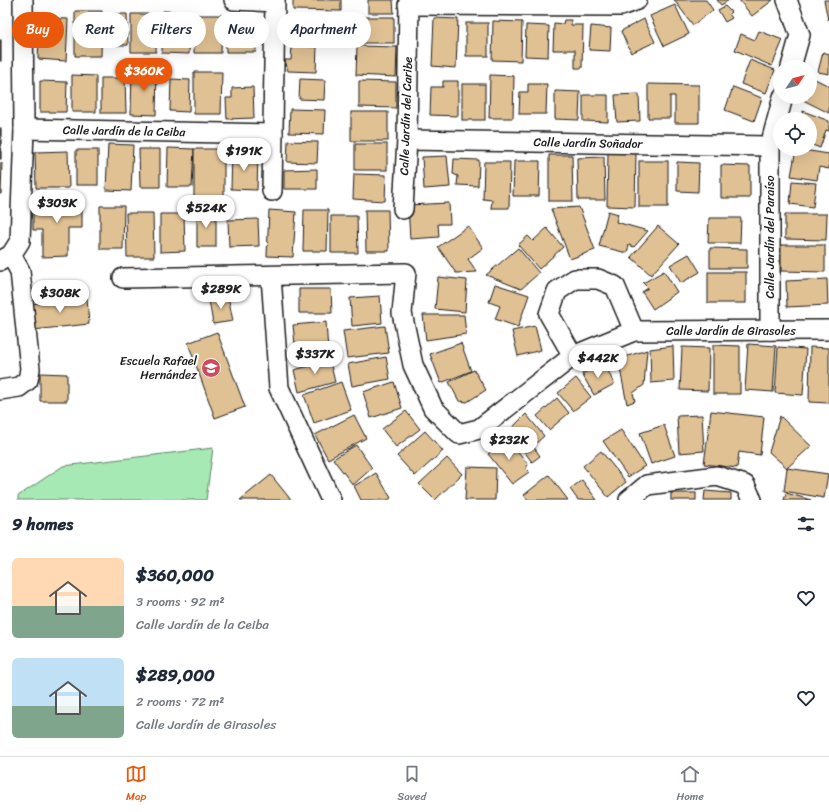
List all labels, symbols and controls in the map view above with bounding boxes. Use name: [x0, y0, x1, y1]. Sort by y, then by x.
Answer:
chip: Buy: [12, 12, 64, 48]
chip: Rent: [72, 12, 129, 48]
chip: Filters: [137, 12, 206, 48]
chip: New: [214, 12, 269, 48]
chip: Apartment: [277, 12, 371, 48]
street label: Calle Jardín del Caribe: [393, 56, 419, 176]
pin: $360K: [116, 58, 172, 92]
text: $360K: [124, 59, 164, 82]
north arrow: [773, 60, 817, 104]
map controls: [773, 60, 817, 156]
button: locate: [773, 112, 817, 156]
street label: Calle Jardín de la Ceiba: [62, 119, 186, 143]
street label: Calle Jardín Soñador: [533, 131, 644, 155]
pin: $191K: [216, 138, 272, 172]
text: $191K: [226, 139, 262, 162]
street label: Calle Jardín del Paraíso: [759, 175, 781, 299]
pin: $303K: [29, 190, 85, 224]
text: $303K: [37, 191, 77, 214]
pin: $524K: [178, 195, 234, 229]
text: $524K: [186, 196, 226, 219]
pin: $289K: [193, 276, 249, 310]
text: $289K: [201, 277, 241, 300]
pin: $308K: [32, 280, 88, 314]
text: $308K: [40, 281, 80, 304]
street label: Calle Jardín de Girasoles: [666, 320, 796, 342]
pin: $337K: [287, 341, 343, 375]
text: $337K: [296, 342, 334, 365]
pin: $442K: [570, 345, 626, 379]
text: $442K: [578, 346, 618, 369]
place label: Escuela Rafael Hernández: [120, 350, 198, 386]
school or university icon: Escuela Rafael Hernández: [200, 357, 222, 379]
pin: $232K: [481, 427, 537, 461]
text: $232K: [490, 428, 528, 451]
text: 9 homes: [12, 509, 73, 539]
icon: filters: [795, 513, 817, 535]
text: $360,000: [136, 560, 214, 590]
icon: home: [44, 574, 92, 622]
icon: heart: [795, 587, 817, 609]
text: 3 rooms · 92 m²: [136, 590, 225, 613]
text: Calle Jardín de la Ceiba: [136, 613, 269, 636]
text: $289,000: [136, 660, 215, 690]
icon: home: [44, 674, 92, 722]
icon: heart: [795, 687, 817, 709]
text: 2 rooms · 72 m²: [136, 690, 224, 713]
text: Calle Jardín de Girasoles: [136, 713, 276, 736]
tab: Map: [125, 763, 147, 806]
tab: Saved: [397, 763, 426, 806]
tab: Home: [676, 763, 704, 806]

